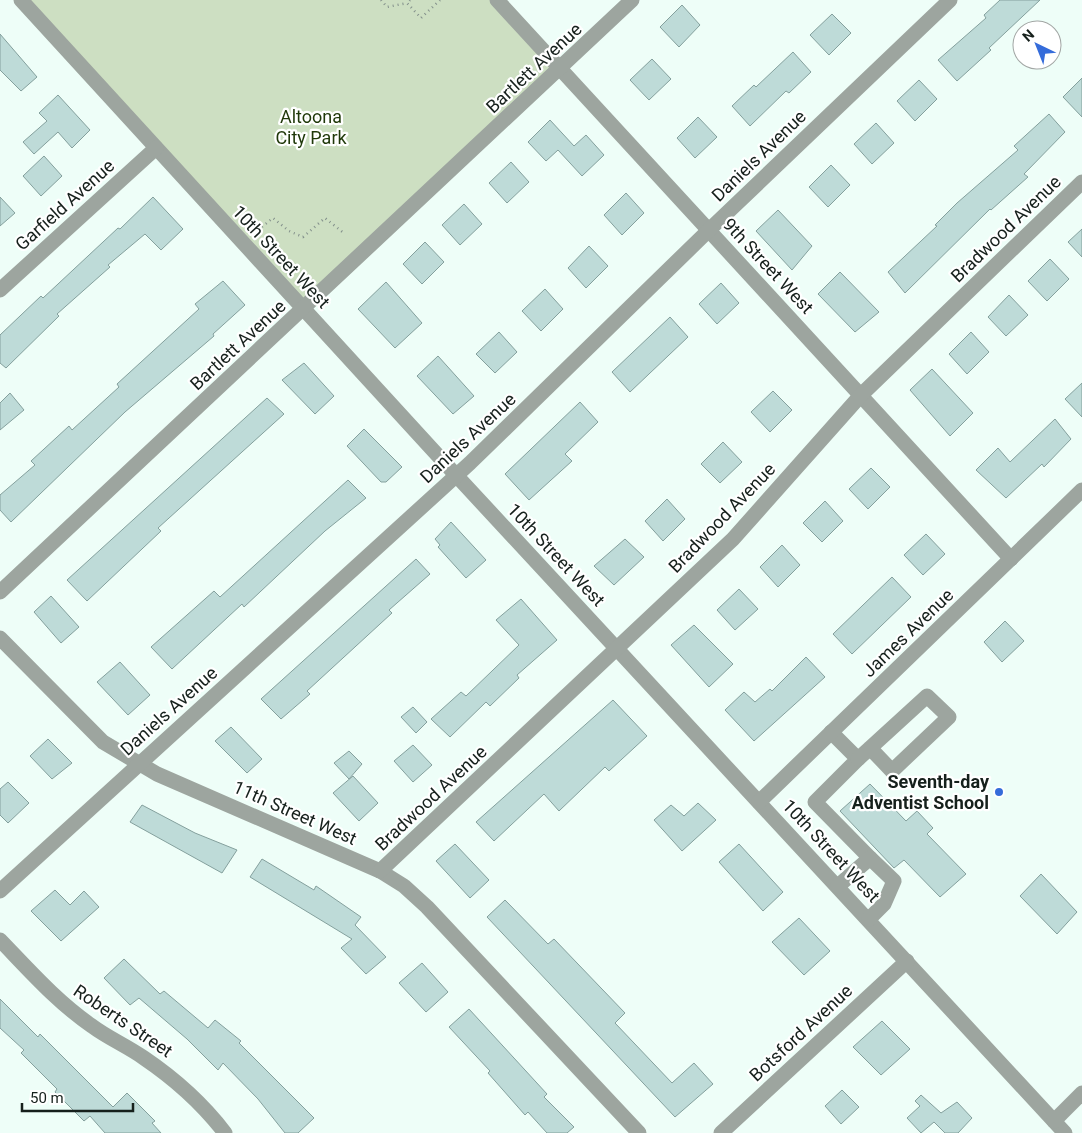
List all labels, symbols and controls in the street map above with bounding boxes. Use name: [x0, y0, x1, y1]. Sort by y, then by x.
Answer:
street label: Bartlett Avenue: [482, 18, 586, 117]
north arrow: [1012, 20, 1062, 70]
text: N: [1019, 26, 1037, 45]
park label: Altoona City Park: [275, 106, 347, 148]
street label: Daniels Avenue: [707, 106, 810, 206]
street label: Garfield Avenue: [11, 155, 118, 254]
street label: Bradwood Avenue: [946, 171, 1065, 286]
street label: 10th Street West: [228, 201, 334, 312]
street label: 9th Street West: [719, 214, 818, 318]
street label: Bartlett Avenue: [186, 295, 290, 394]
street label: Daniels Avenue: [416, 388, 520, 487]
street label: Bradwood Avenue: [664, 458, 779, 577]
street label: 10th Street West: [503, 499, 609, 610]
street label: James Avenue: [858, 584, 957, 681]
street label: Daniels Avenue: [116, 662, 221, 759]
street label: Bradwood Avenue: [371, 741, 491, 855]
place label: Seventh-day Adventist School: [852, 771, 990, 813]
street label: 11th Street West: [230, 776, 360, 849]
marker: Seventh-day Adventist School: [993, 786, 1005, 798]
street label: 10th Street West: [778, 795, 884, 906]
street label: Roberts Street: [70, 980, 177, 1061]
street label: Botsford Avenue: [745, 980, 856, 1086]
scale bar: [22, 1080, 134, 1112]
text: 50 m: [30, 1089, 64, 1107]

